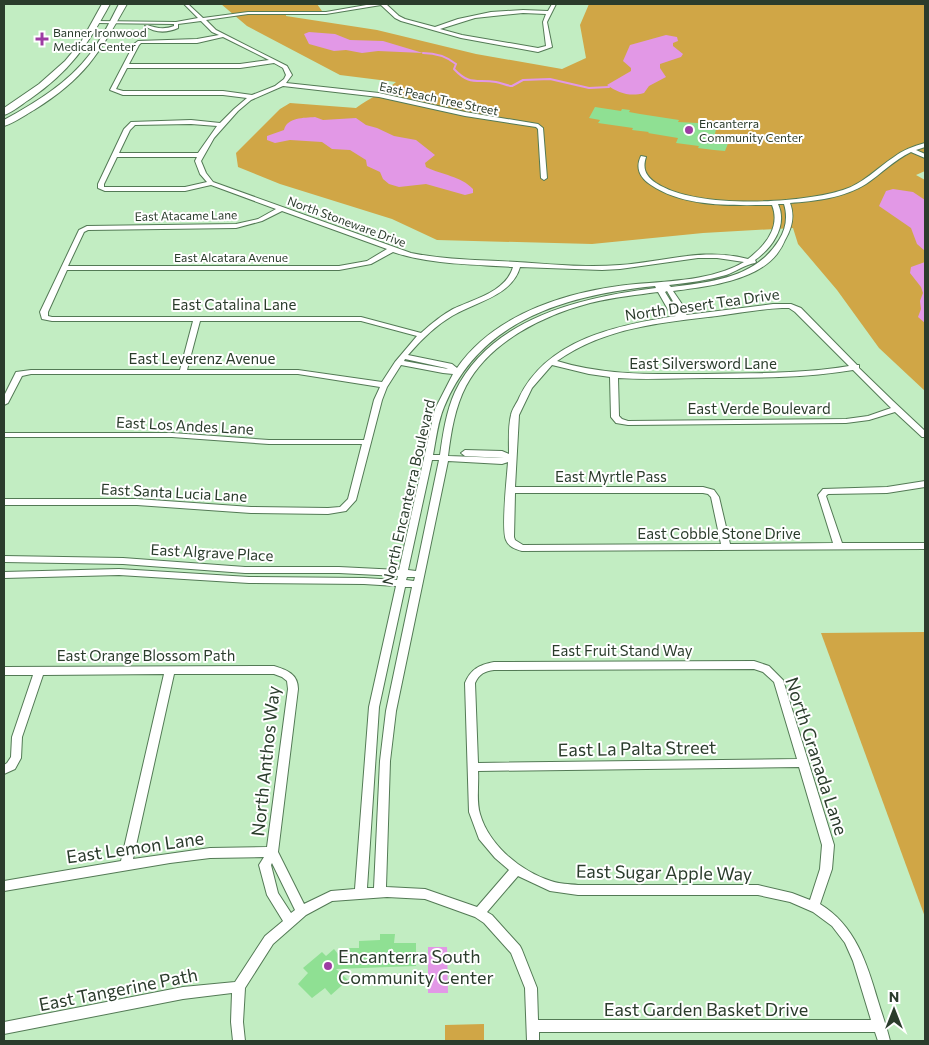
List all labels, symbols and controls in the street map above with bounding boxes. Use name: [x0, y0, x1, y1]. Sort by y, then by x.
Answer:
place label: Banner Ironwood Medical Center: [53, 25, 147, 53]
marker: Banner Ironwood Medical Center: [35, 32, 49, 46]
street label: East Peach Tree Street: [378, 79, 500, 117]
place label: Encanterra Community Center: [699, 116, 803, 144]
marker: Encanterra Community Center: [683, 124, 695, 136]
street label: North Stoneware Drive: [286, 193, 408, 249]
street label: East Atacame Lane: [135, 207, 237, 223]
street label: East Alcatara Avenue: [174, 250, 288, 264]
street label: North Desert Tea Drive: [624, 284, 781, 324]
street label: East Catalina Lane: [172, 295, 296, 313]
street label: East Leverenz Avenue: [129, 349, 275, 367]
street label: East Silversword Lane: [629, 354, 777, 372]
street label: North Encanterra Boulevard: [378, 397, 438, 587]
street label: East Verde Boulevard: [687, 399, 831, 417]
street label: East Los Andes Lane: [116, 412, 254, 438]
street label: East Myrtle Pass: [555, 467, 667, 485]
street label: East Santa Lucia Lane: [100, 479, 248, 505]
street label: East Cobble Stone Drive: [637, 524, 801, 542]
street label: East Algrave Place: [150, 540, 274, 564]
street label: East Fruit Stand Way: [552, 641, 693, 659]
street label: East Orange Blossom Path: [57, 646, 235, 664]
street label: North Granada Lane: [781, 674, 853, 838]
street label: North Anthos Way: [246, 685, 284, 837]
street label: East La Palta Street: [557, 736, 717, 760]
street label: East Lemon Lane: [65, 826, 205, 868]
street label: East Sugar Apple Way: [576, 859, 752, 885]
place label: Encanterra South Community Center: [338, 945, 494, 988]
marker: Encanterra South Community Center: [322, 960, 334, 972]
street label: East Tangerine Path: [37, 963, 199, 1015]
north arrow: [869, 985, 919, 1035]
text: N: [889, 988, 899, 1005]
street label: East Garden Basket Drive: [604, 998, 808, 1020]

